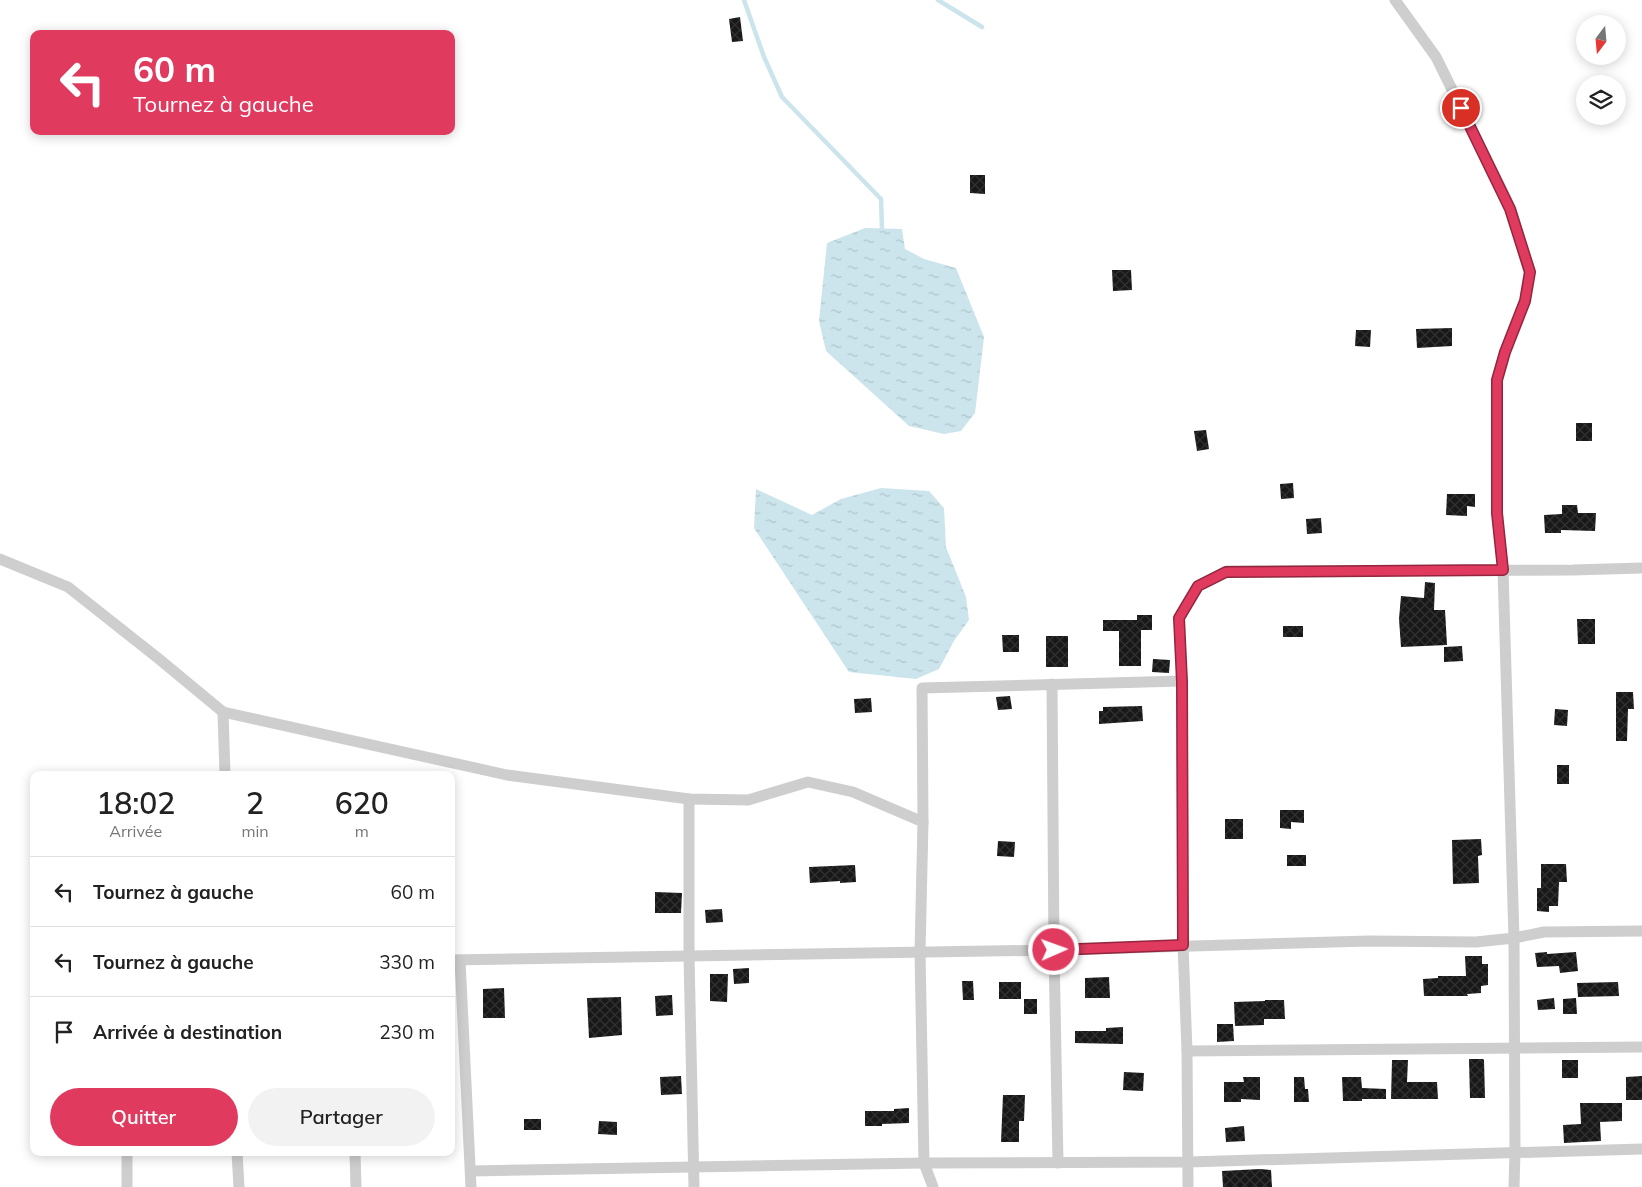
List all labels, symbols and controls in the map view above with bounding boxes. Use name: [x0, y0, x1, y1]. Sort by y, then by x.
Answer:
north arrow: [1576, 15, 1626, 65]
map controls: [1576, 15, 1626, 125]
text: 60 m: [133, 47, 216, 91]
icon: left: [50, 50, 115, 115]
button: layers: [1576, 75, 1626, 125]
pin: [1440, 87, 1482, 129]
text: Tournez à gauche: [133, 90, 314, 118]
icon: arrive: [1447, 94, 1475, 122]
text: 18:02: [96, 784, 175, 822]
text: 2: [246, 784, 264, 822]
text: 620: [335, 784, 389, 822]
text: Arrivée: [109, 821, 162, 841]
text: min: [241, 821, 269, 841]
text: m: [355, 821, 369, 841]
icon: left: [50, 878, 78, 906]
text: Tournez à gauche: [93, 880, 254, 904]
text: 60 m: [391, 880, 435, 904]
position arrow: [1027, 923, 1079, 975]
icon: left: [50, 948, 78, 976]
text: Tournez à gauche: [93, 950, 254, 974]
text: 330 m: [379, 950, 435, 974]
icon: arrive: [50, 1018, 78, 1046]
text: Arrivée à destination: [93, 1020, 282, 1044]
text: 230 m: [379, 1020, 435, 1044]
button: Quitter: [50, 1088, 238, 1146]
button: Partager: [248, 1088, 435, 1146]

